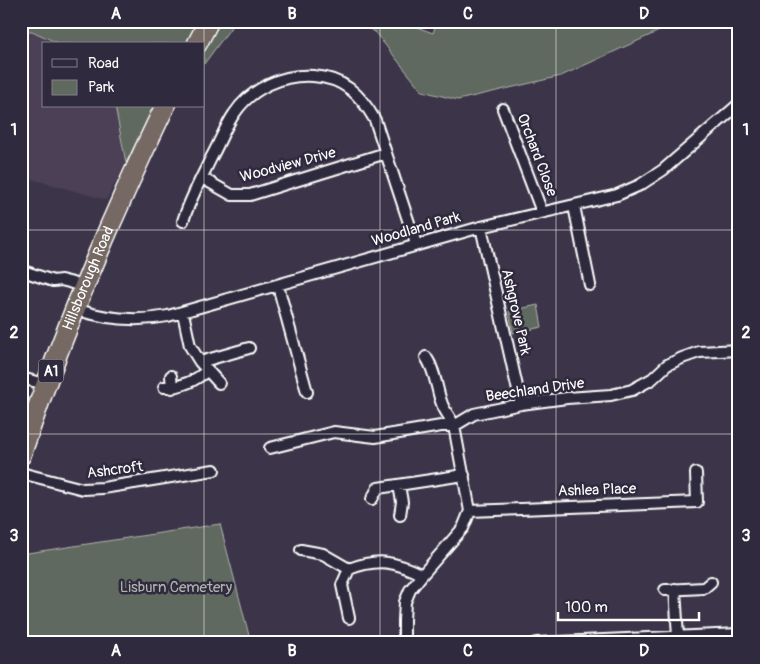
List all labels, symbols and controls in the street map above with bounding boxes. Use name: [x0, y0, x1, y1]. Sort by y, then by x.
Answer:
text: A: [111, 4, 122, 24]
text: B: [287, 4, 297, 24]
text: C: [463, 4, 473, 24]
text: D: [639, 4, 649, 24]
legend: [42, 42, 205, 108]
text: Road: [88, 54, 119, 73]
text: Park: [88, 78, 115, 97]
street label: Orchard Close: [513, 111, 562, 200]
text: 1: [11, 120, 17, 140]
text: 1: [743, 120, 749, 140]
street label: Woodview Drive: [238, 143, 339, 187]
street label: Woodland Park: [369, 207, 463, 251]
street label: Hillsborough Road: [58, 223, 118, 333]
street label: Ashgrove Park: [497, 267, 535, 358]
text: 2: [10, 323, 19, 343]
text: 2: [742, 323, 751, 343]
road number: A1: [38, 360, 64, 382]
street label: Beechland Drive: [485, 374, 586, 406]
street label: Ashcroft: [86, 457, 145, 483]
street label: Ashlea Place: [557, 479, 637, 501]
text: 3: [10, 526, 19, 546]
text: 3: [742, 526, 751, 546]
park label: Lisburn Cemetery: [120, 578, 233, 597]
scale bar: [558, 589, 699, 621]
text: 100 m: [565, 598, 608, 617]
text: A: [111, 641, 122, 661]
text: B: [287, 641, 297, 661]
text: C: [463, 641, 473, 661]
text: D: [639, 641, 649, 661]

